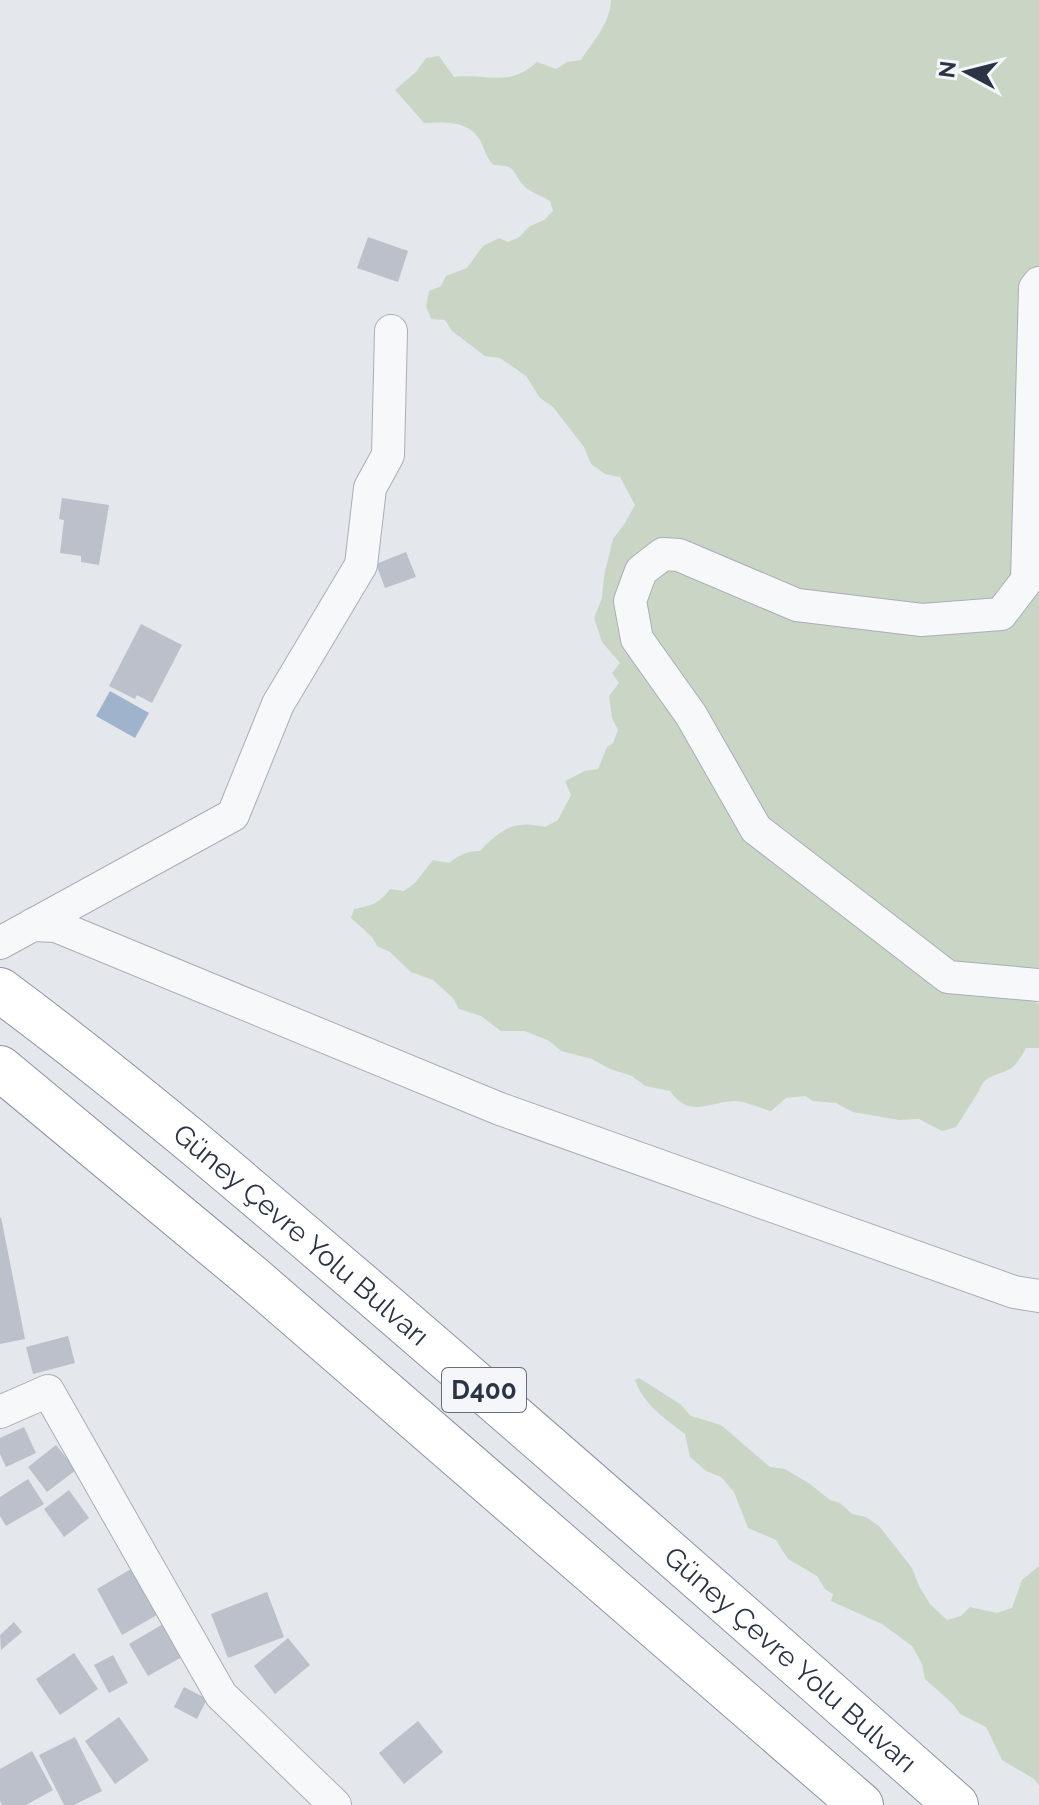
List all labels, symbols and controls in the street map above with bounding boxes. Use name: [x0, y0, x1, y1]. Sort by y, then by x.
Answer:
north arrow: [927, 32, 1007, 112]
text: N: [933, 60, 961, 79]
street label: Güney Çevre Yolu Bulvarı: [167, 1117, 436, 1352]
road number: D400: [442, 1368, 526, 1412]
street label: Güney Çevre Yolu Bulvarı: [658, 1539, 923, 1779]

